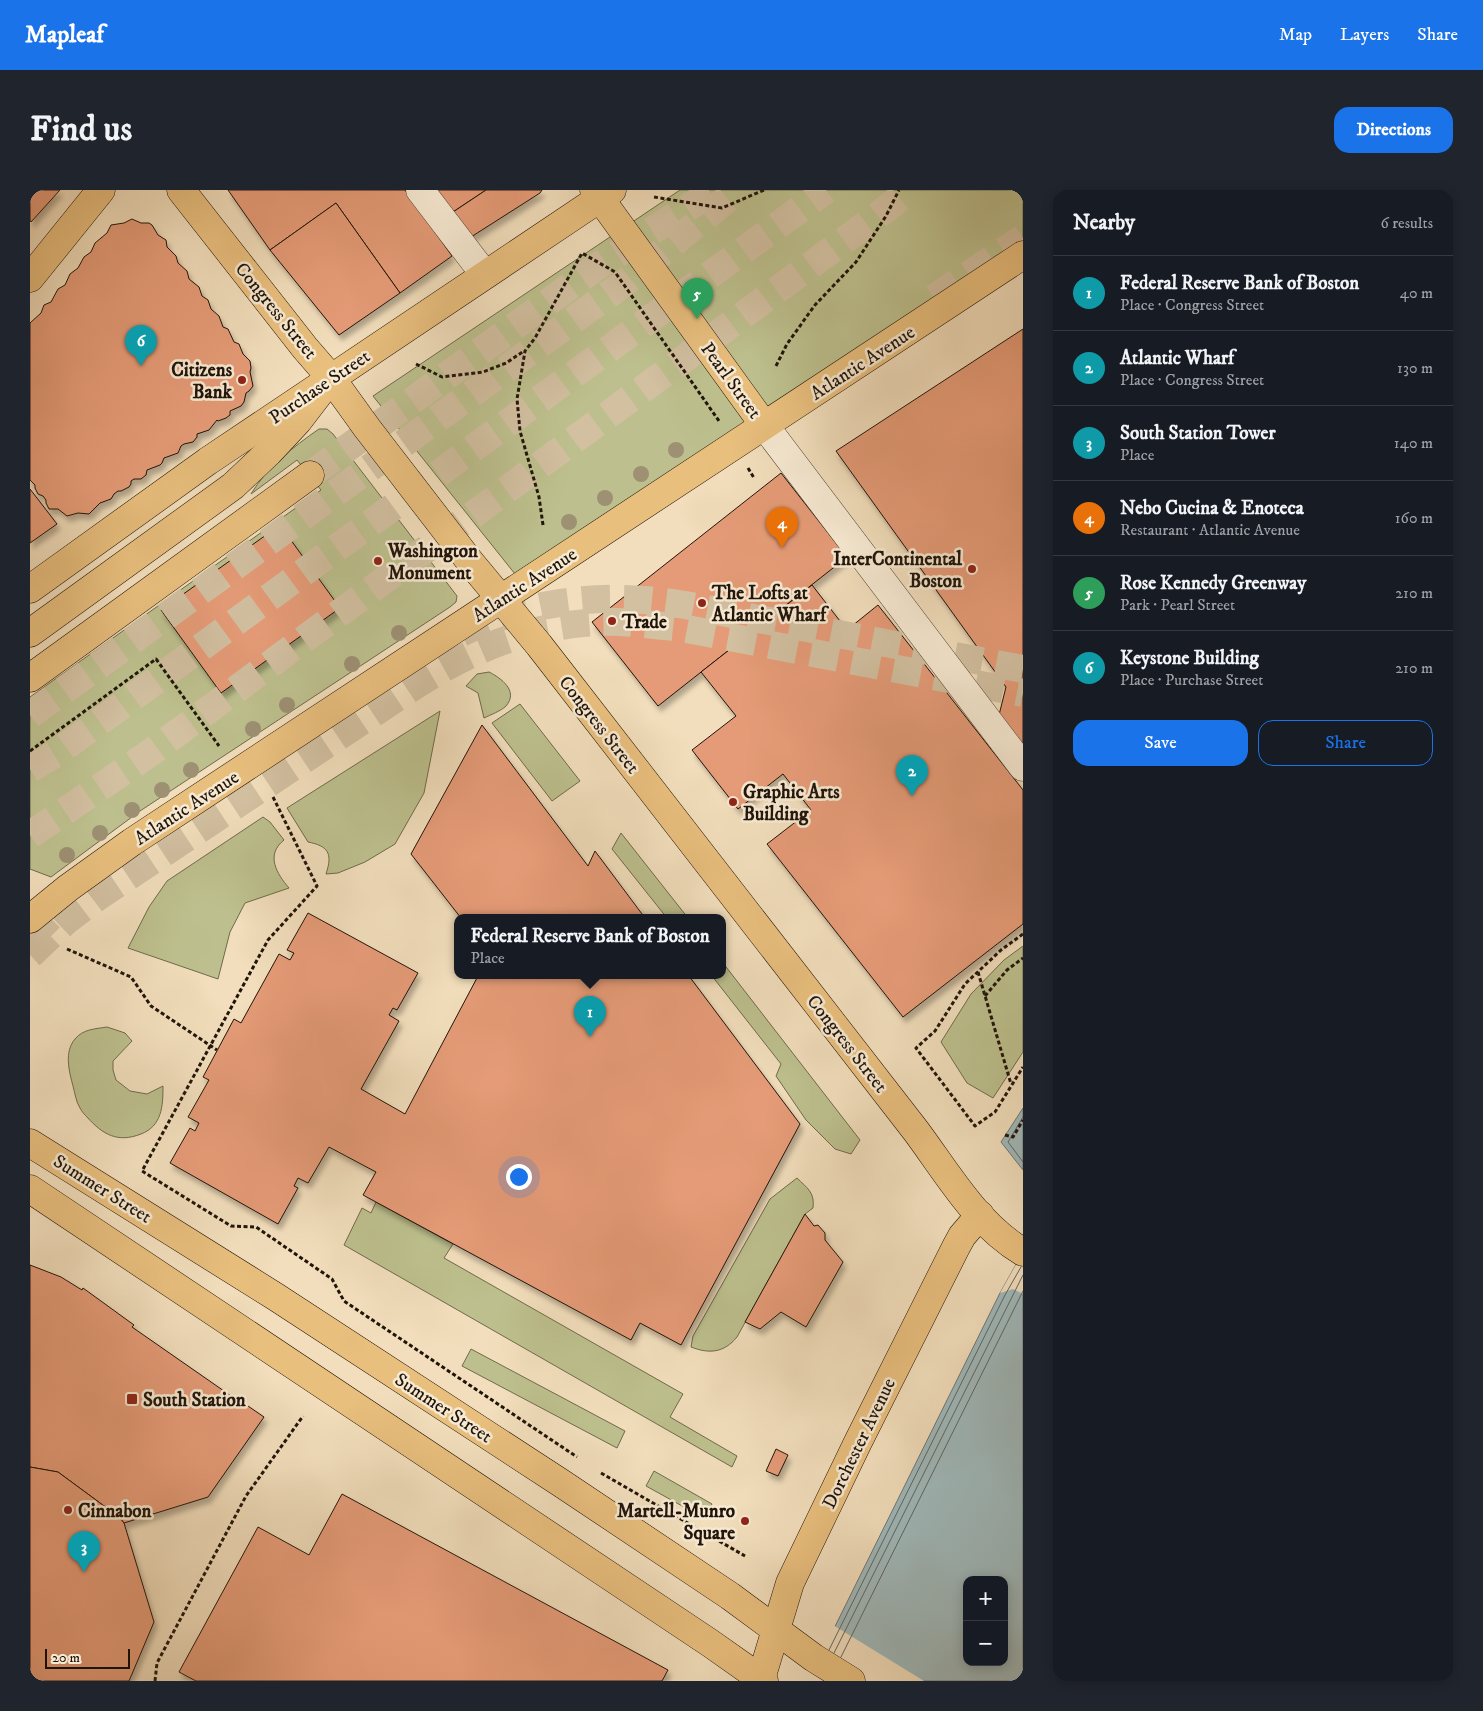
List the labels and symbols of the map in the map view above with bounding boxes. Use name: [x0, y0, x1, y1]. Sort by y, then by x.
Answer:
street label: Congress Street: [230, 258, 322, 364]
pin: 5: [681, 278, 713, 319]
street label: Atlantic Avenue: [806, 321, 919, 406]
pin: 6: [125, 325, 157, 366]
street label: Pearl Street: [696, 338, 766, 423]
street label: Purchase Street: [265, 345, 375, 429]
place label: Citizens Bank: [171, 359, 233, 404]
marker: Citizens Bank: [236, 374, 248, 386]
pin: 4: [766, 507, 798, 548]
place label: Washington Monument: [387, 540, 479, 585]
street label: Atlantic Avenue: [468, 543, 581, 628]
place label: InterContinental Boston: [833, 548, 963, 593]
marker: Washington Monument: [372, 555, 384, 567]
marker: InterContinental Boston: [966, 563, 978, 575]
place label: The Lofts at Atlantic Wharf: [711, 582, 830, 627]
marker: The Lofts at Atlantic Wharf: [696, 597, 708, 609]
place label: Trade: [621, 611, 667, 634]
marker: Trade: [606, 615, 618, 627]
street label: Congress Street: [554, 671, 644, 778]
pin: 2: [896, 755, 928, 796]
street label: Atlantic Avenue: [130, 766, 243, 851]
place label: Graphic Arts Building: [743, 781, 840, 826]
marker: Graphic Arts Building: [727, 796, 739, 808]
street label: Congress Street: [802, 990, 892, 1097]
pin: 1: [574, 996, 606, 1037]
street label: Summer Street: [49, 1150, 156, 1229]
your location: [506, 1164, 532, 1190]
street label: Summer Street: [390, 1368, 496, 1448]
street label: Dorchester Avenue: [818, 1374, 901, 1513]
place label: South Station: [143, 1389, 247, 1412]
marker: South Station: [125, 1392, 139, 1406]
place label: Cinnabon: [78, 1500, 153, 1523]
place label: Martell-Munro Square: [617, 1500, 735, 1546]
marker: Cinnabon: [62, 1504, 74, 1516]
marker: Martell-Munro Square: [739, 1515, 751, 1527]
pin: 3: [68, 1531, 100, 1572]
scale bar: [45, 1646, 130, 1669]

